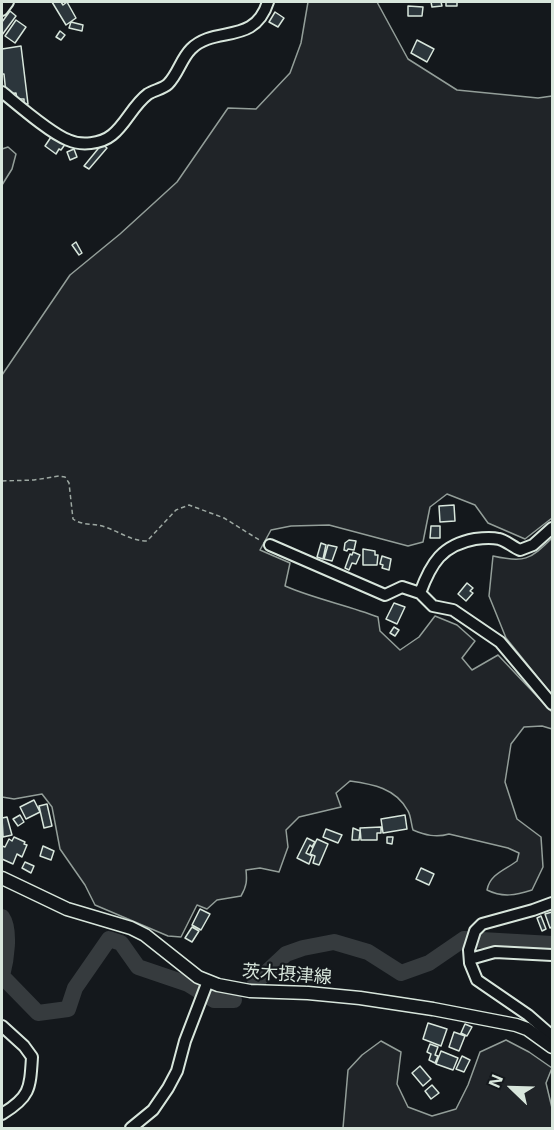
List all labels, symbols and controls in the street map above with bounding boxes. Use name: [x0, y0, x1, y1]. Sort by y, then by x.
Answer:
street label: 茨木摂津線: [241, 961, 333, 989]
north arrow: [482, 1058, 542, 1118]
text: N: [483, 1071, 508, 1091]

